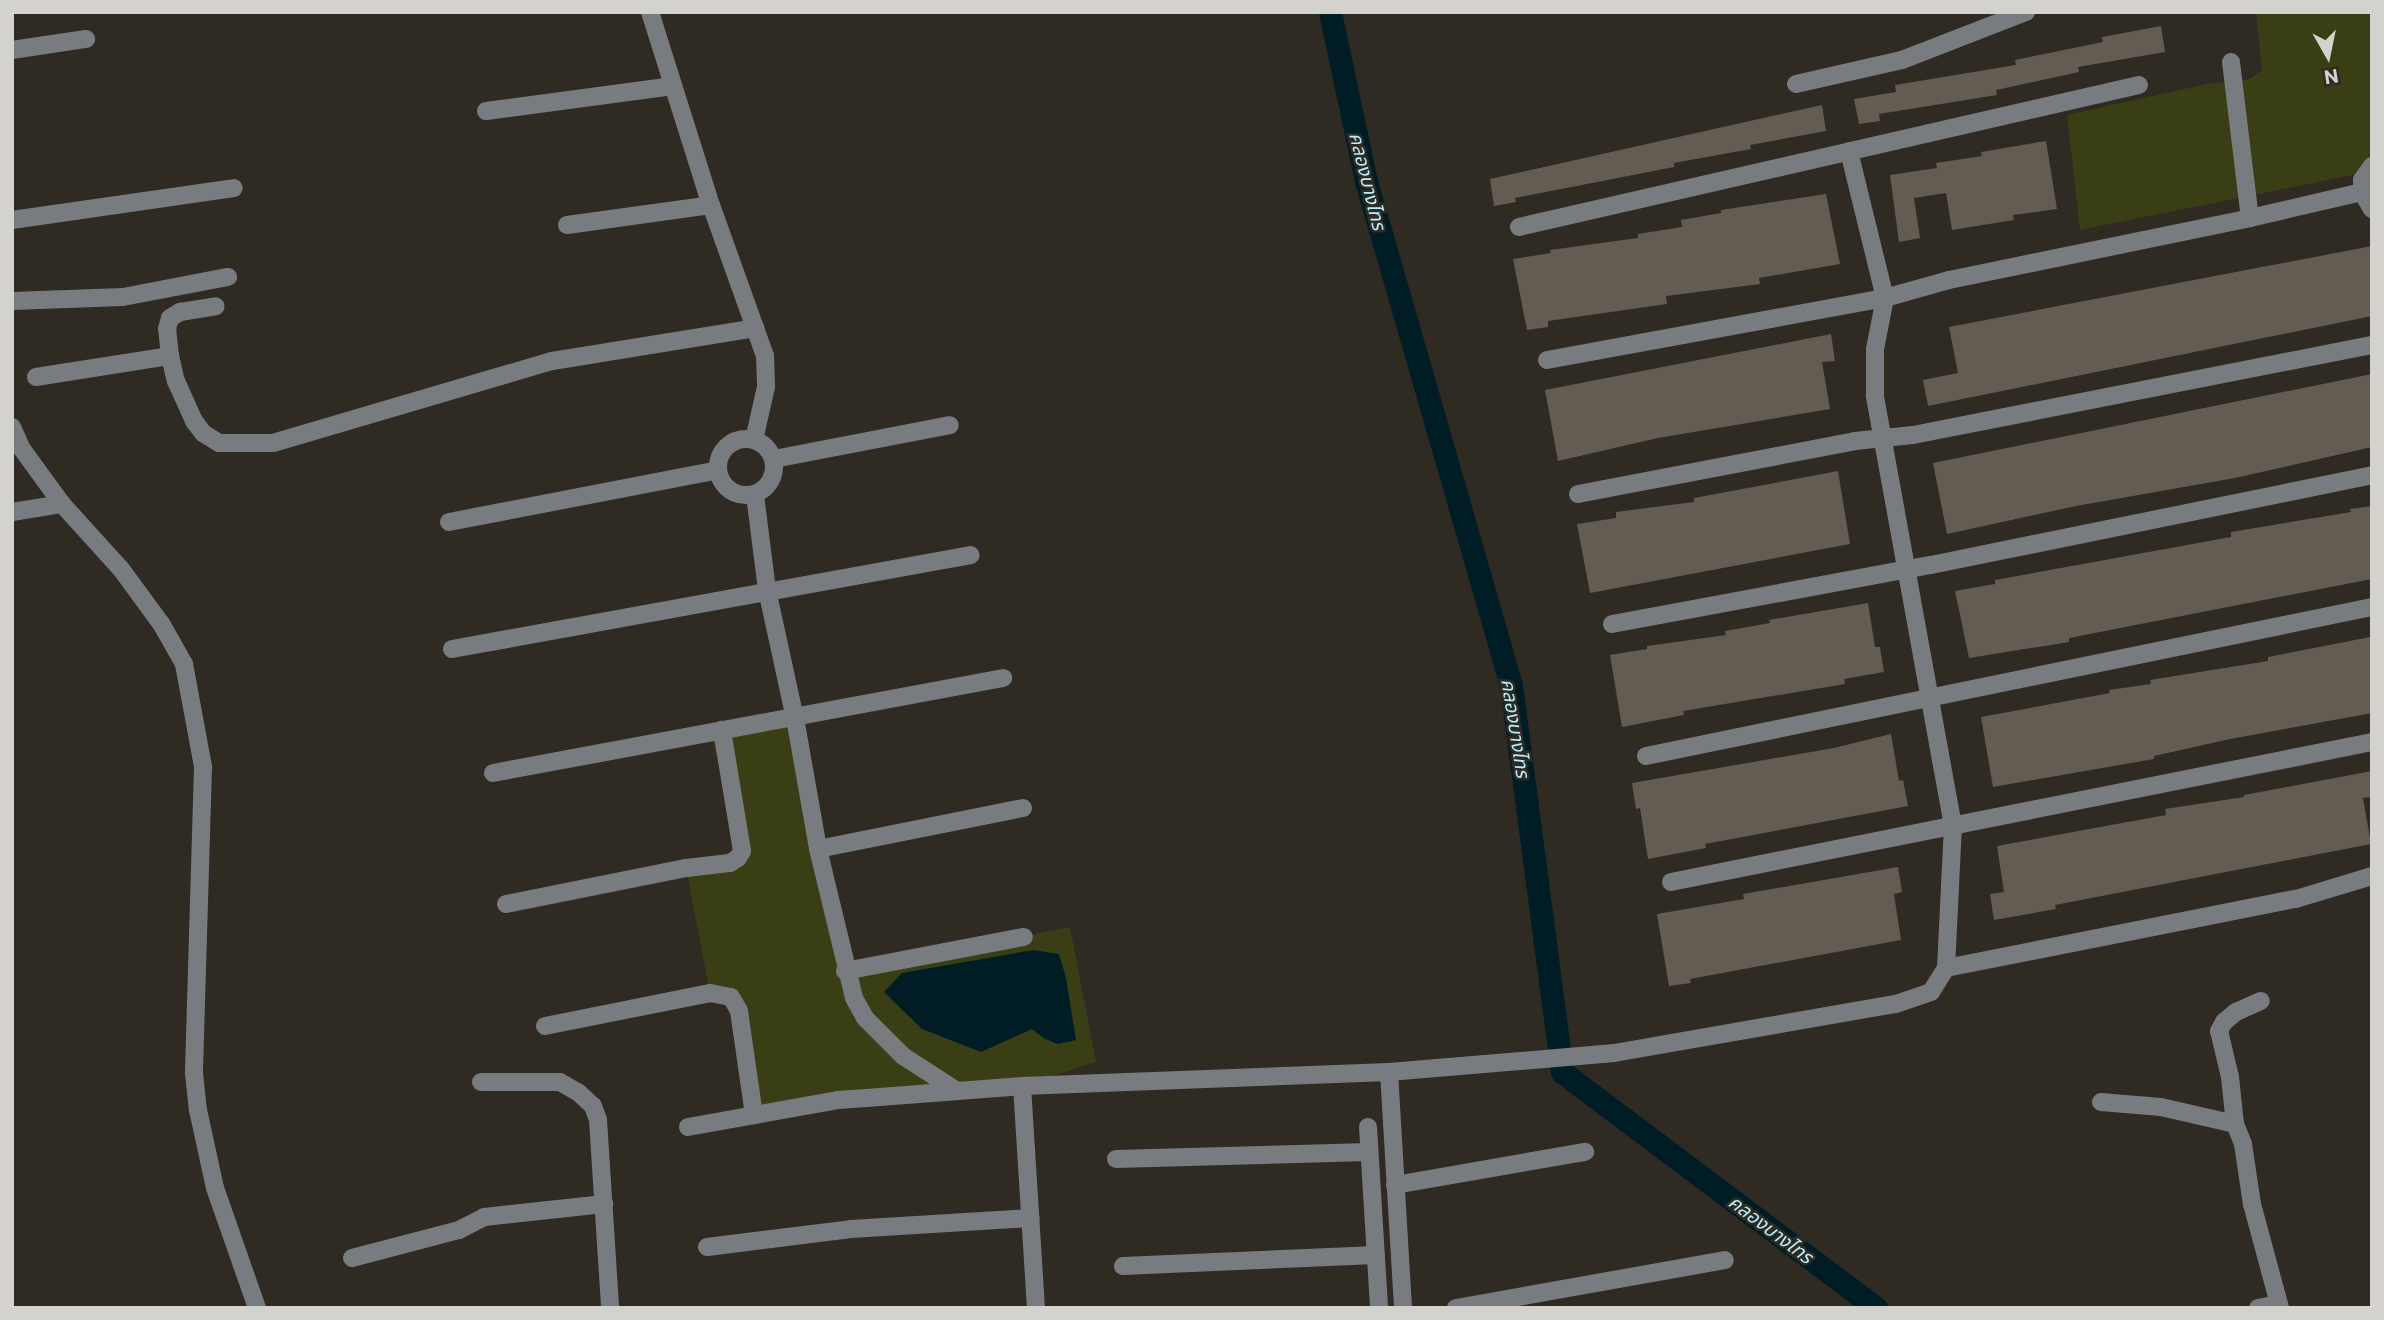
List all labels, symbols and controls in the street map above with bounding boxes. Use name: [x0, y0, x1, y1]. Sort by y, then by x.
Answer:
north arrow: [2293, 21, 2363, 91]
text: N: [2323, 65, 2340, 90]
water label: คลองบางไทร: [1345, 130, 1391, 232]
water label: คลองบางไทร: [1497, 677, 1535, 779]
water label: คลองบางไทร: [1724, 1190, 1818, 1268]

